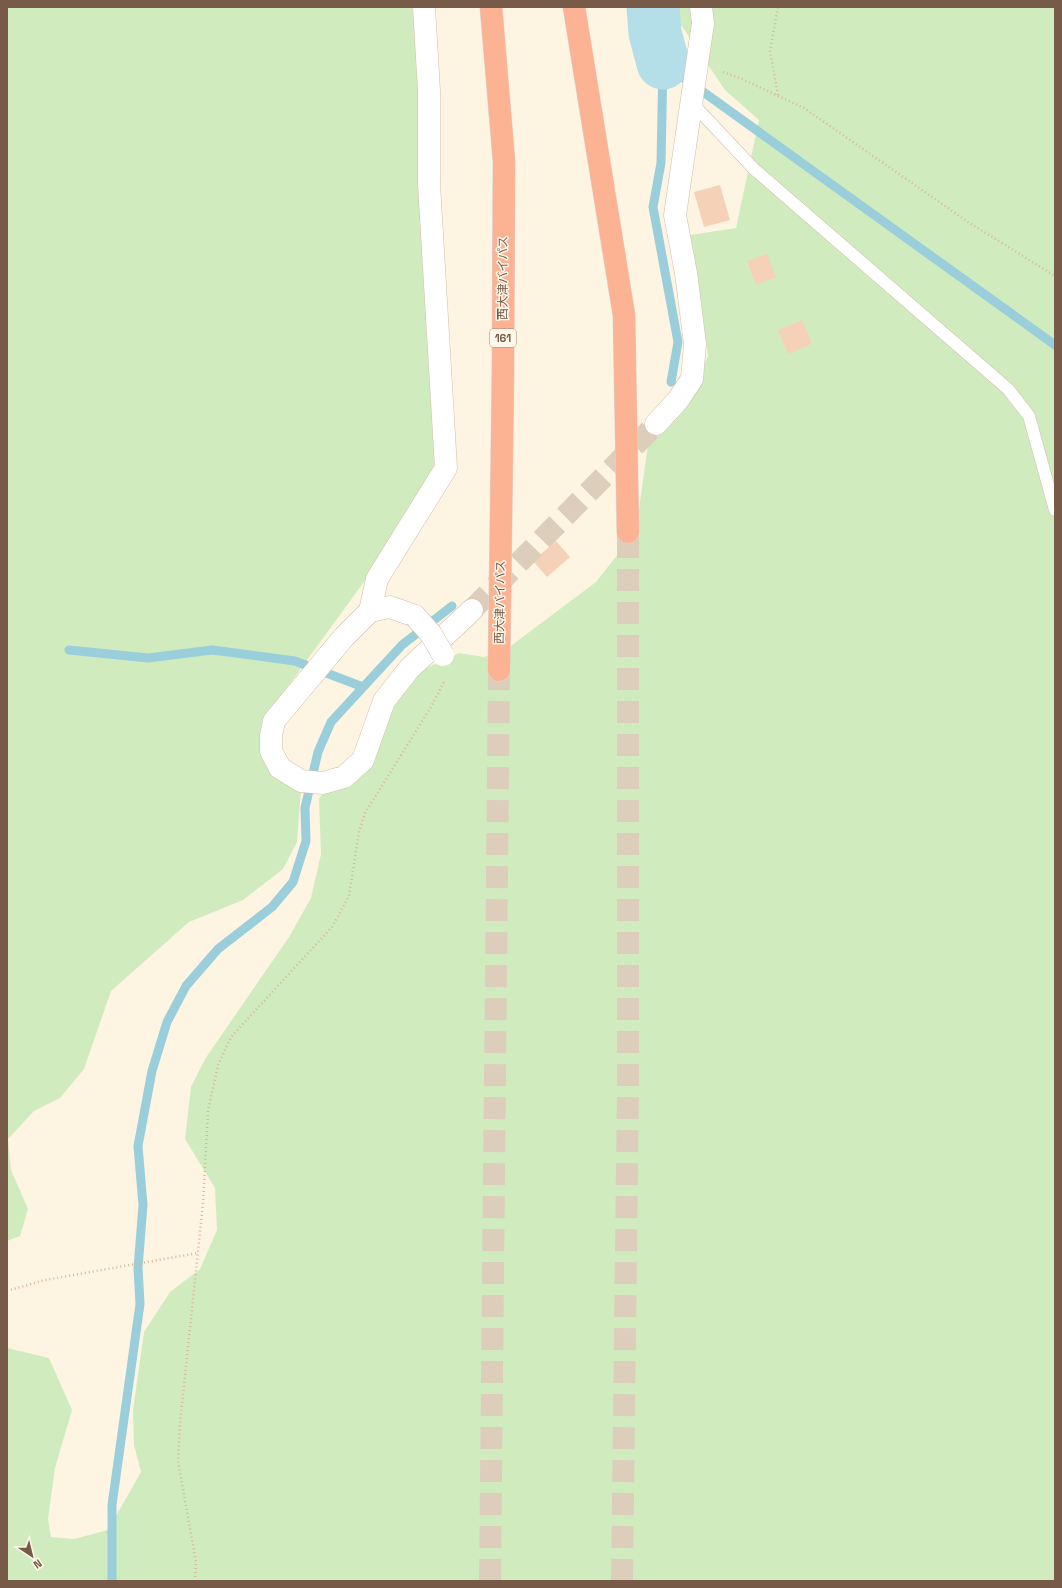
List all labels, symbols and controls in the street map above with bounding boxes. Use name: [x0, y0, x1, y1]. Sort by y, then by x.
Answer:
street label: 西大津バイパス: [495, 236, 511, 320]
road number: 161: [490, 329, 516, 347]
street label: 西大津バイパス: [491, 560, 509, 644]
north arrow: [12, 1536, 52, 1576]
text: N: [31, 1556, 45, 1572]

